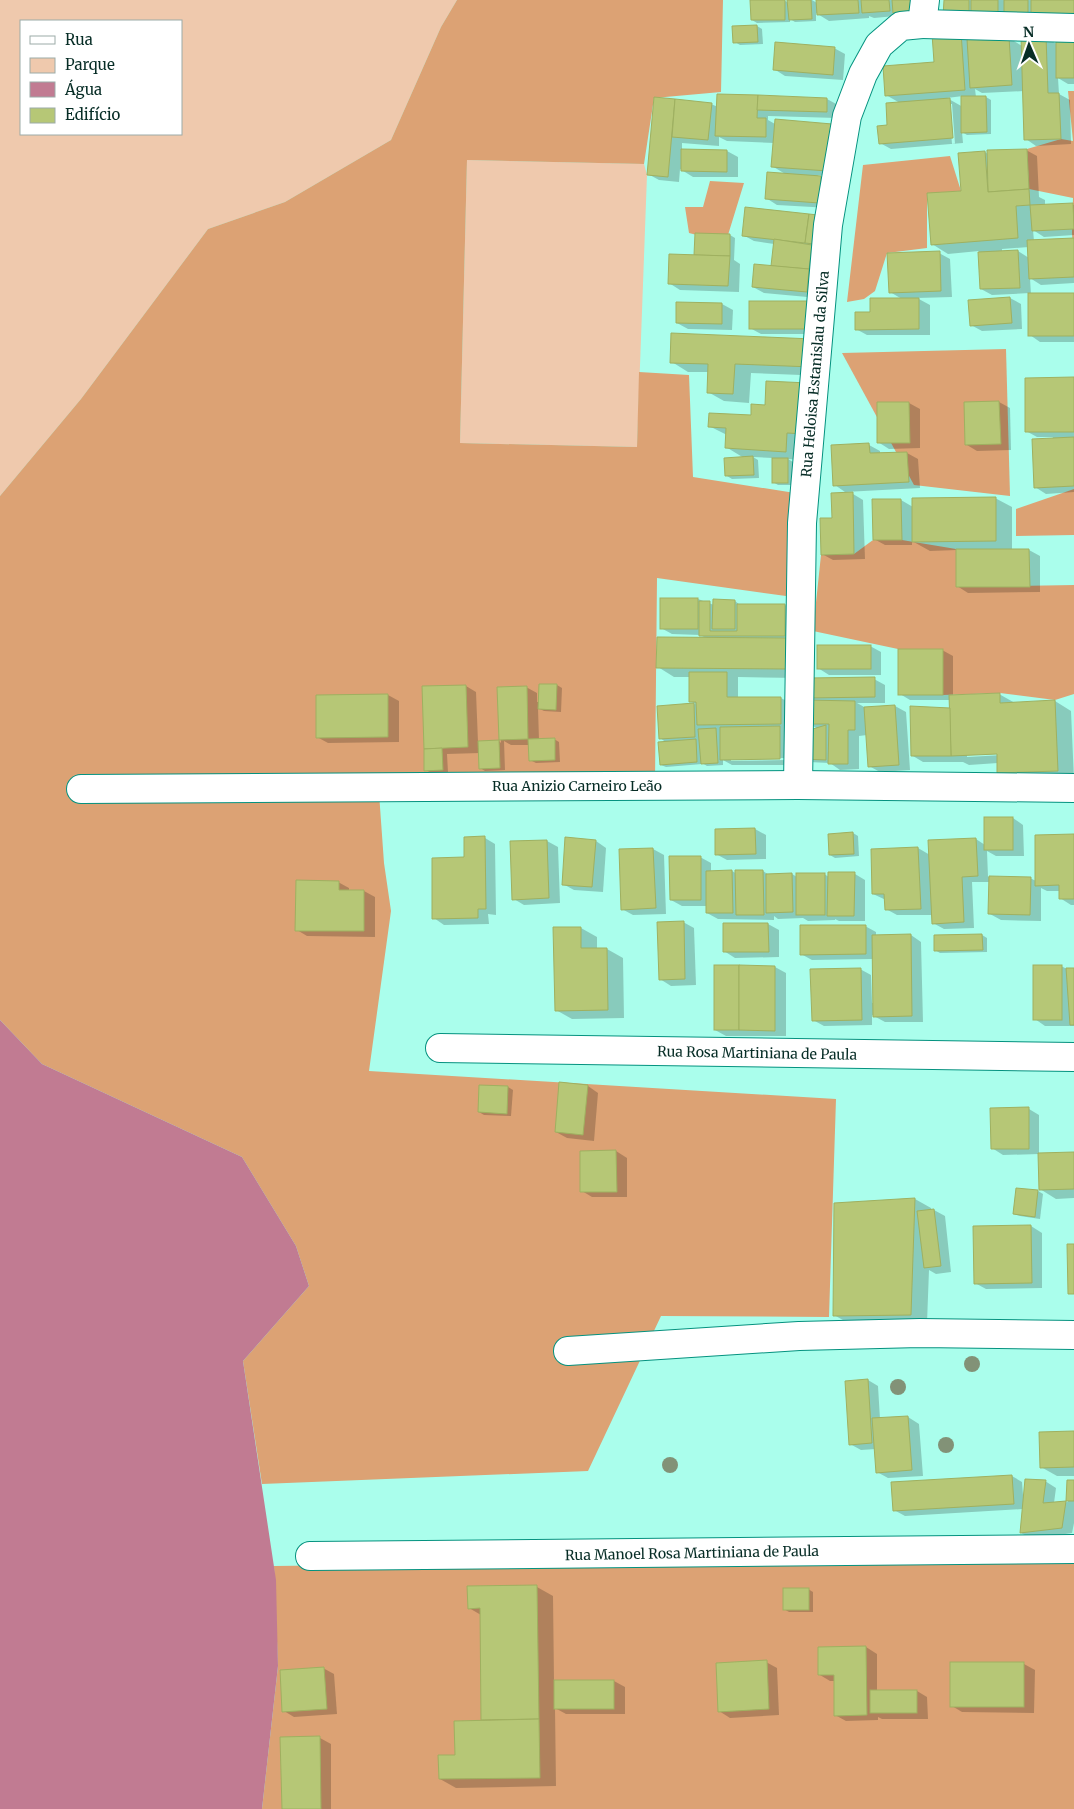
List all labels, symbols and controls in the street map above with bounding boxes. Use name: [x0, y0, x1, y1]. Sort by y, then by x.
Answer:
legend: [20, 20, 182, 135]
north arrow: [1004, 20, 1054, 70]
text: N: [1023, 23, 1034, 41]
text: Rua: [65, 30, 93, 49]
text: Parque: [65, 55, 115, 74]
text: Água: [64, 79, 102, 99]
text: Edifício: [65, 105, 121, 124]
street label: Rua Heloisa Estanislau da Silva: [797, 270, 833, 478]
street label: Rua Anizio Carneiro Leão: [492, 777, 662, 795]
street label: Rua Rosa Martiniana de Paula: [657, 1042, 858, 1064]
street label: Rua Manoel Rosa Martiniana de Paula: [565, 1542, 820, 1564]

